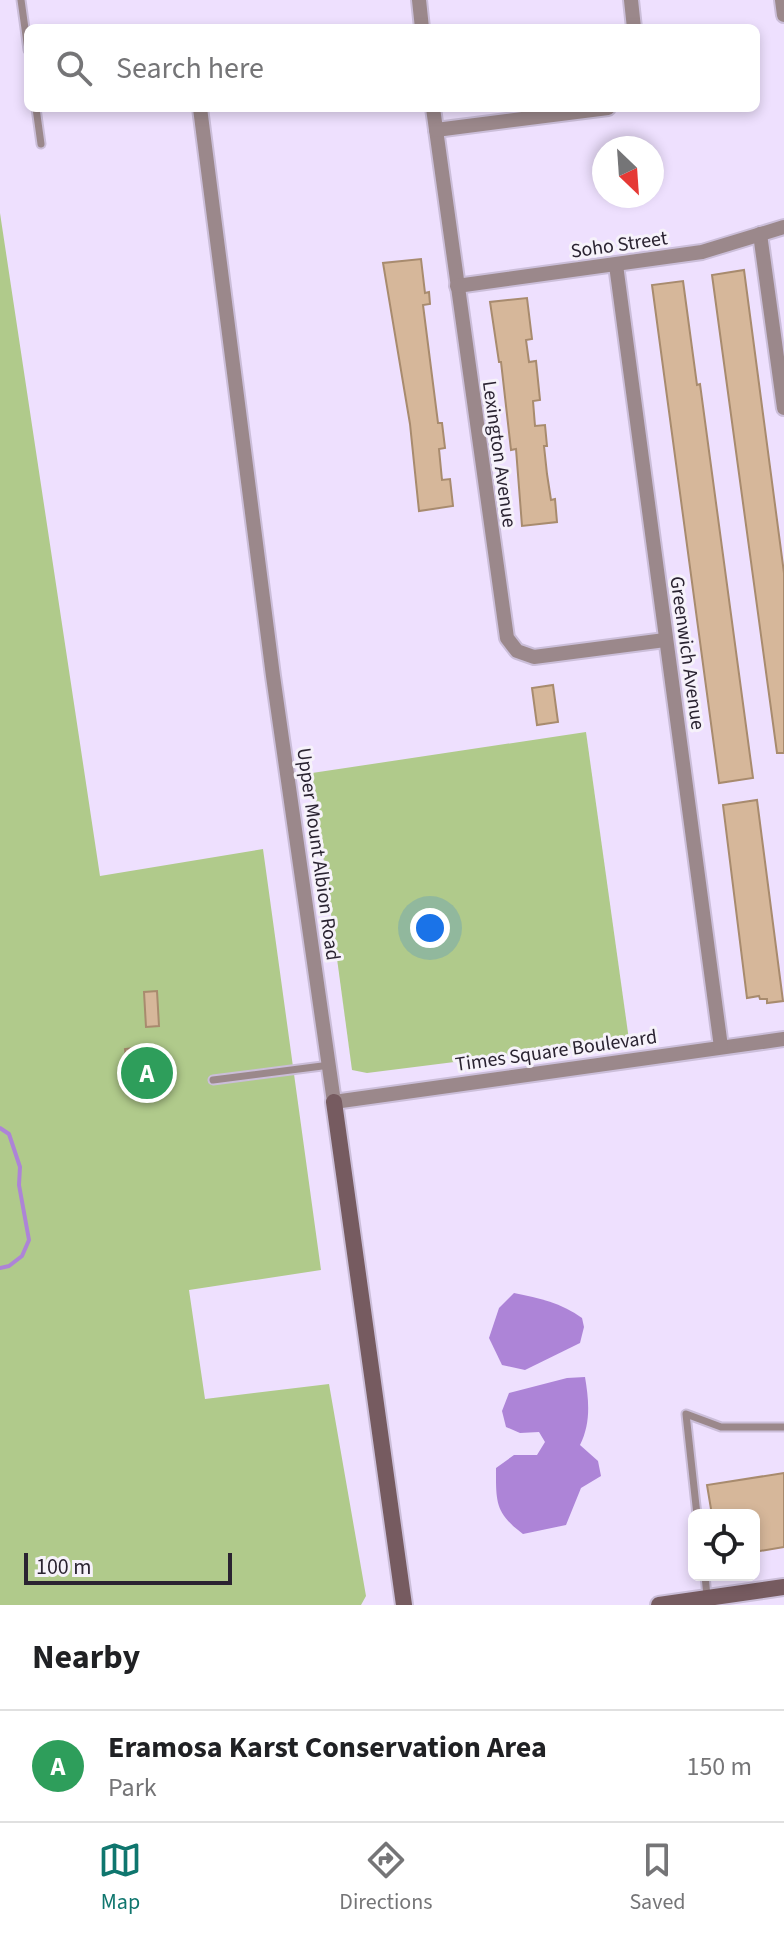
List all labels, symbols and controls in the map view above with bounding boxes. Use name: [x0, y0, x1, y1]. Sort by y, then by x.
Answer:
search box: [24, 24, 760, 112]
icon: search: [52, 46, 96, 90]
text: Search here: [116, 47, 264, 90]
north arrow: [592, 136, 664, 208]
street label: Soho Street: [569, 224, 670, 266]
street label: Lexington Avenue: [475, 379, 523, 529]
street label: Greenwich Avenue: [662, 575, 712, 732]
street label: Upper Mount Albion Road: [289, 746, 347, 962]
your location: [410, 908, 450, 948]
street label: Times Square Boulevard: [453, 1023, 659, 1079]
pin: A: [121, 1043, 173, 1103]
map controls: [688, 1509, 760, 1581]
button: locate: [688, 1509, 760, 1581]
scale bar: [24, 1549, 232, 1585]
text: 100 m: [36, 1551, 91, 1583]
text: Nearby: [32, 1633, 140, 1682]
text: Eramosa Karst Conservation Area: [108, 1726, 547, 1769]
text: A: [51, 1748, 65, 1785]
text: 150 m: [686, 1748, 752, 1785]
text: Park: [108, 1769, 157, 1806]
tab: Map: [98, 1838, 142, 1918]
tab: Directions: [339, 1838, 432, 1918]
tab: Saved: [629, 1838, 686, 1918]

